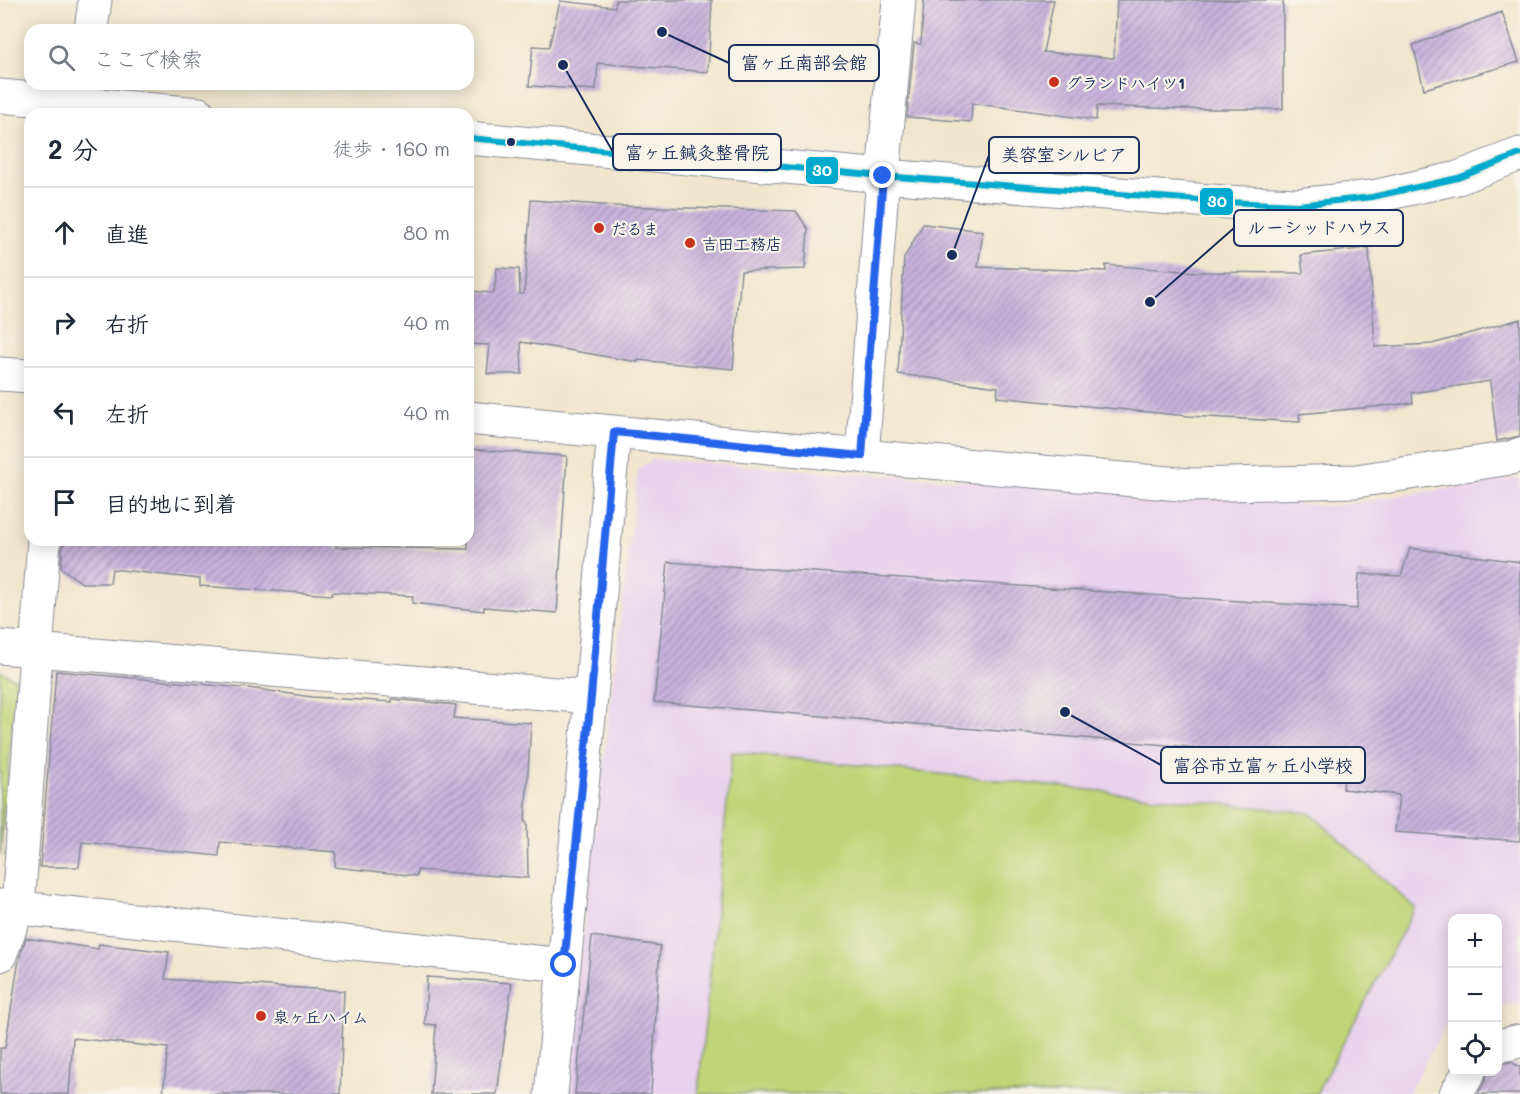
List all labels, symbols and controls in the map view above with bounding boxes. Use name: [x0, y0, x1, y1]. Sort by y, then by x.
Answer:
search box: [24, 24, 474, 90]
icon: search: [45, 41, 78, 74]
text: ここで検索: [93, 44, 203, 73]
callout: 富ヶ丘南部会館: [729, 45, 879, 81]
text: 富ヶ丘南部会館: [741, 50, 867, 74]
place label: グランドハイツ1: [1066, 72, 1185, 93]
marker: グランドハイツ1: [1047, 75, 1061, 89]
text: 2 分: [48, 132, 98, 166]
callout: 富ヶ丘鍼灸整骨院: [613, 134, 781, 170]
text: 徒歩 · 160 m: [333, 135, 450, 161]
unlabelled marker: [505, 136, 517, 148]
callout: 美容室シルビア: [989, 137, 1139, 173]
text: 富ヶ丘鍼灸整骨院: [625, 140, 769, 164]
text: 美容室シルビア: [1001, 142, 1127, 166]
line badge: 30: [805, 156, 839, 185]
text: 30: [812, 159, 832, 180]
route end: [869, 162, 895, 188]
line badge: 30: [1199, 187, 1234, 216]
text: 30: [1207, 190, 1227, 211]
callout: ルーシッドハウス: [1234, 210, 1403, 246]
text: ルーシッドハウス: [1247, 215, 1391, 239]
icon: ahead: [48, 216, 81, 249]
place label: だるま: [611, 218, 659, 239]
text: 直進: [105, 219, 149, 248]
text: 80 m: [403, 219, 450, 245]
marker: だるま: [592, 221, 606, 235]
place label: 吉田工務店: [702, 233, 782, 254]
marker: 吉田工務店: [683, 236, 697, 250]
icon: right: [48, 306, 81, 339]
text: 右折: [105, 309, 149, 338]
text: 40 m: [404, 309, 450, 335]
icon: left: [48, 396, 81, 429]
text: 左折: [105, 399, 149, 428]
text: 40 m: [404, 399, 450, 425]
icon: arrive: [48, 486, 81, 519]
text: 目的地に到着: [105, 489, 237, 518]
callout: 富谷市立富ヶ丘小学校: [1161, 747, 1365, 783]
text: 富谷市立富ヶ丘小学校: [1173, 753, 1353, 777]
map controls: [1448, 914, 1502, 1076]
button: +: [1448, 914, 1502, 968]
route start: [550, 951, 576, 977]
button: −: [1448, 968, 1502, 1022]
place label: 泉ヶ丘ハイム: [273, 1006, 368, 1027]
marker: 泉ヶ丘ハイム: [254, 1009, 268, 1023]
button: locate: [1448, 1022, 1502, 1076]

